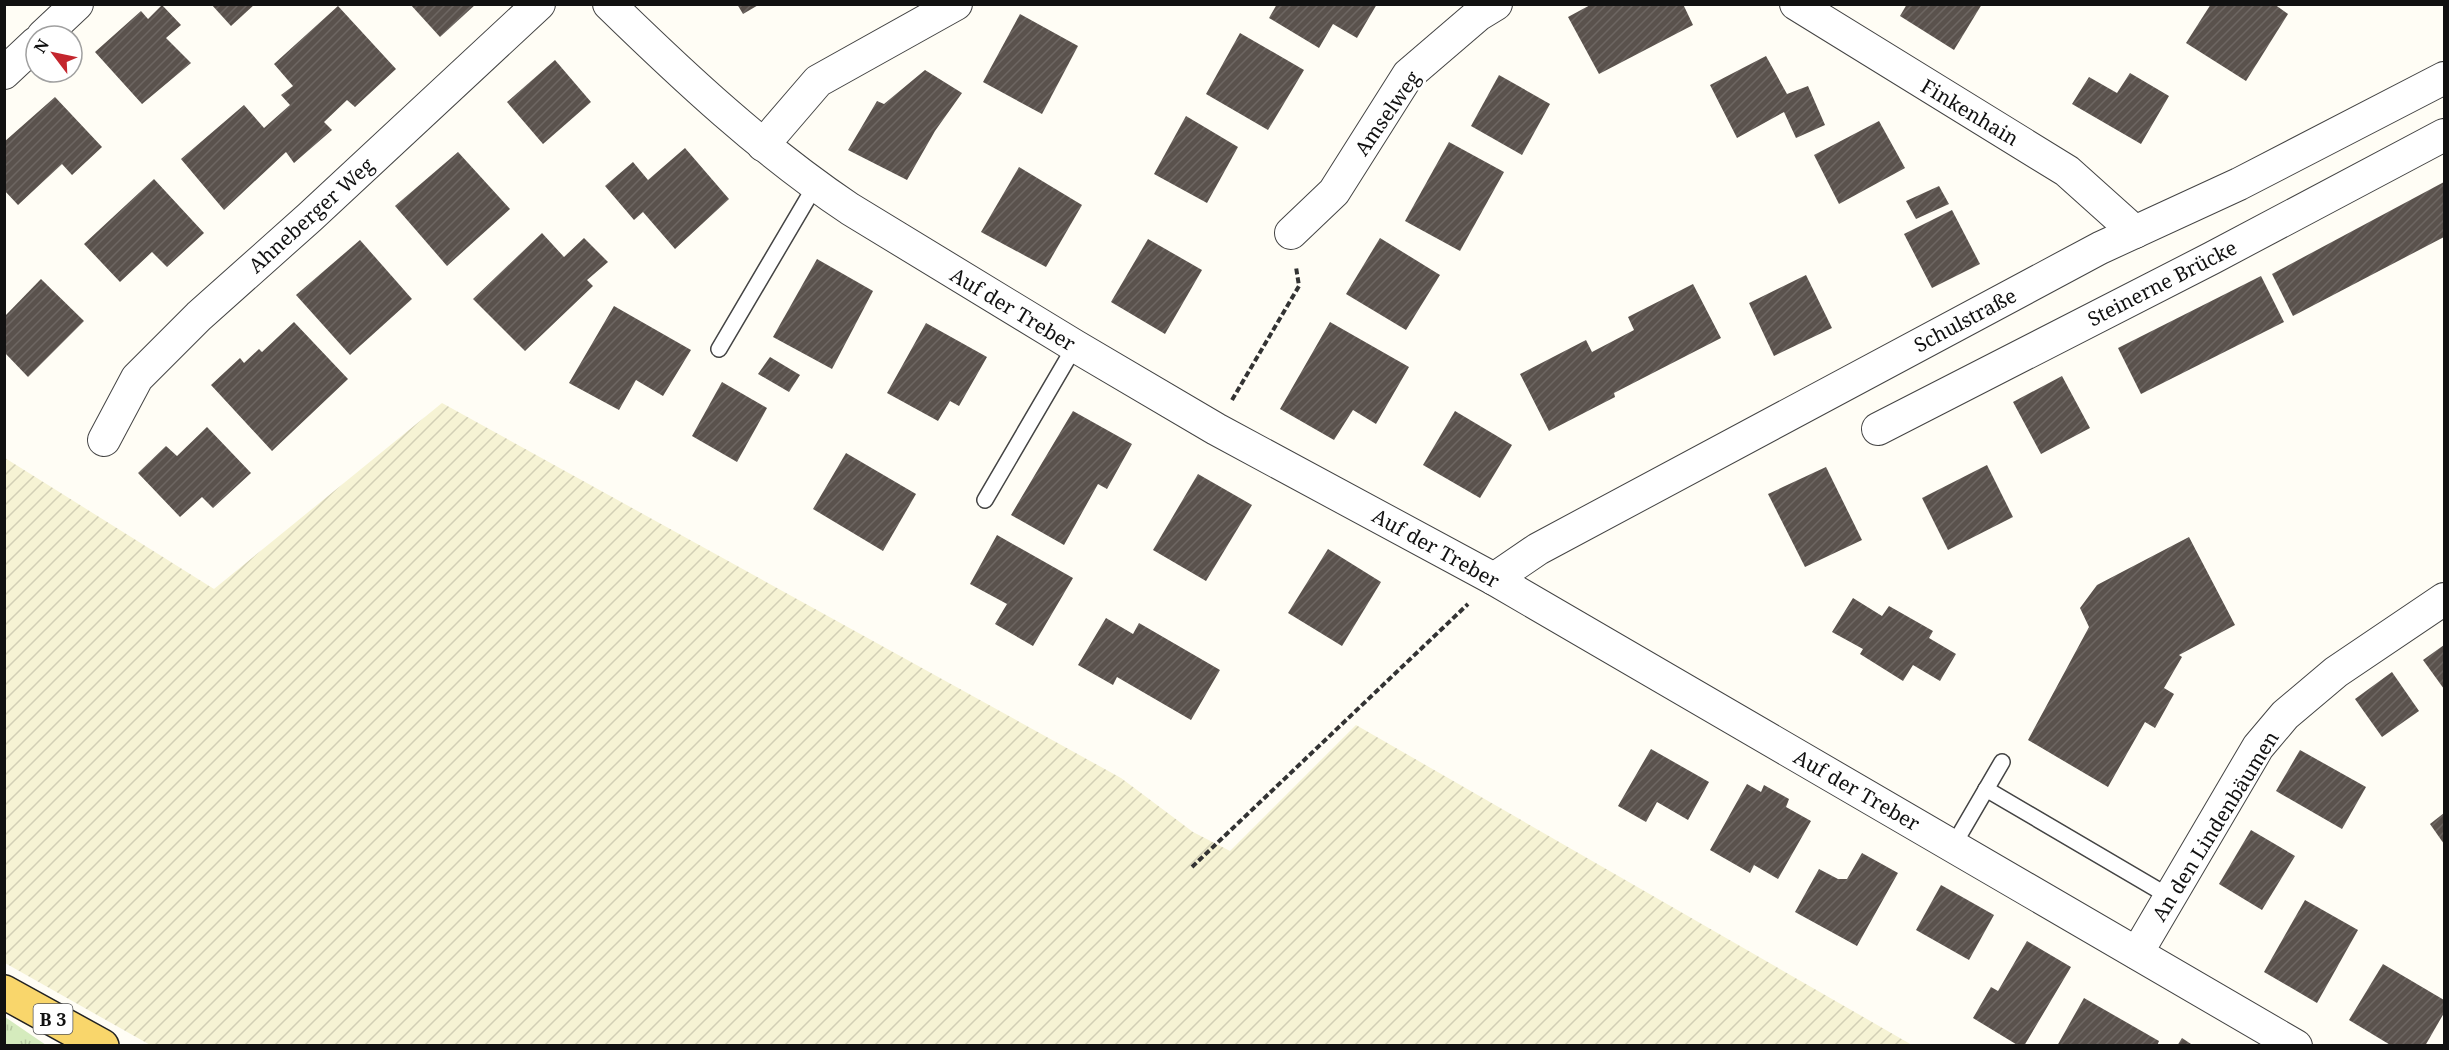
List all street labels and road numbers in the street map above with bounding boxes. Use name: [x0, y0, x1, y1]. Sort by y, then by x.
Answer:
street label: Amselweg: [1348, 65, 1426, 161]
street label: Finkenhain: [1916, 72, 2024, 152]
street label: Ahneberger Weg: [242, 151, 380, 279]
street label: Steinerne Brücke: [2083, 234, 2241, 332]
street label: Auf der Treber: [945, 261, 1081, 357]
street label: Schulstraße: [1909, 282, 2021, 358]
street label: Auf der Treber: [1368, 502, 1505, 594]
street label: An den Lindenbäumen: [2145, 726, 2285, 926]
street label: Auf der Treber: [1789, 743, 1925, 837]
road number: B 3: [34, 1004, 72, 1034]

